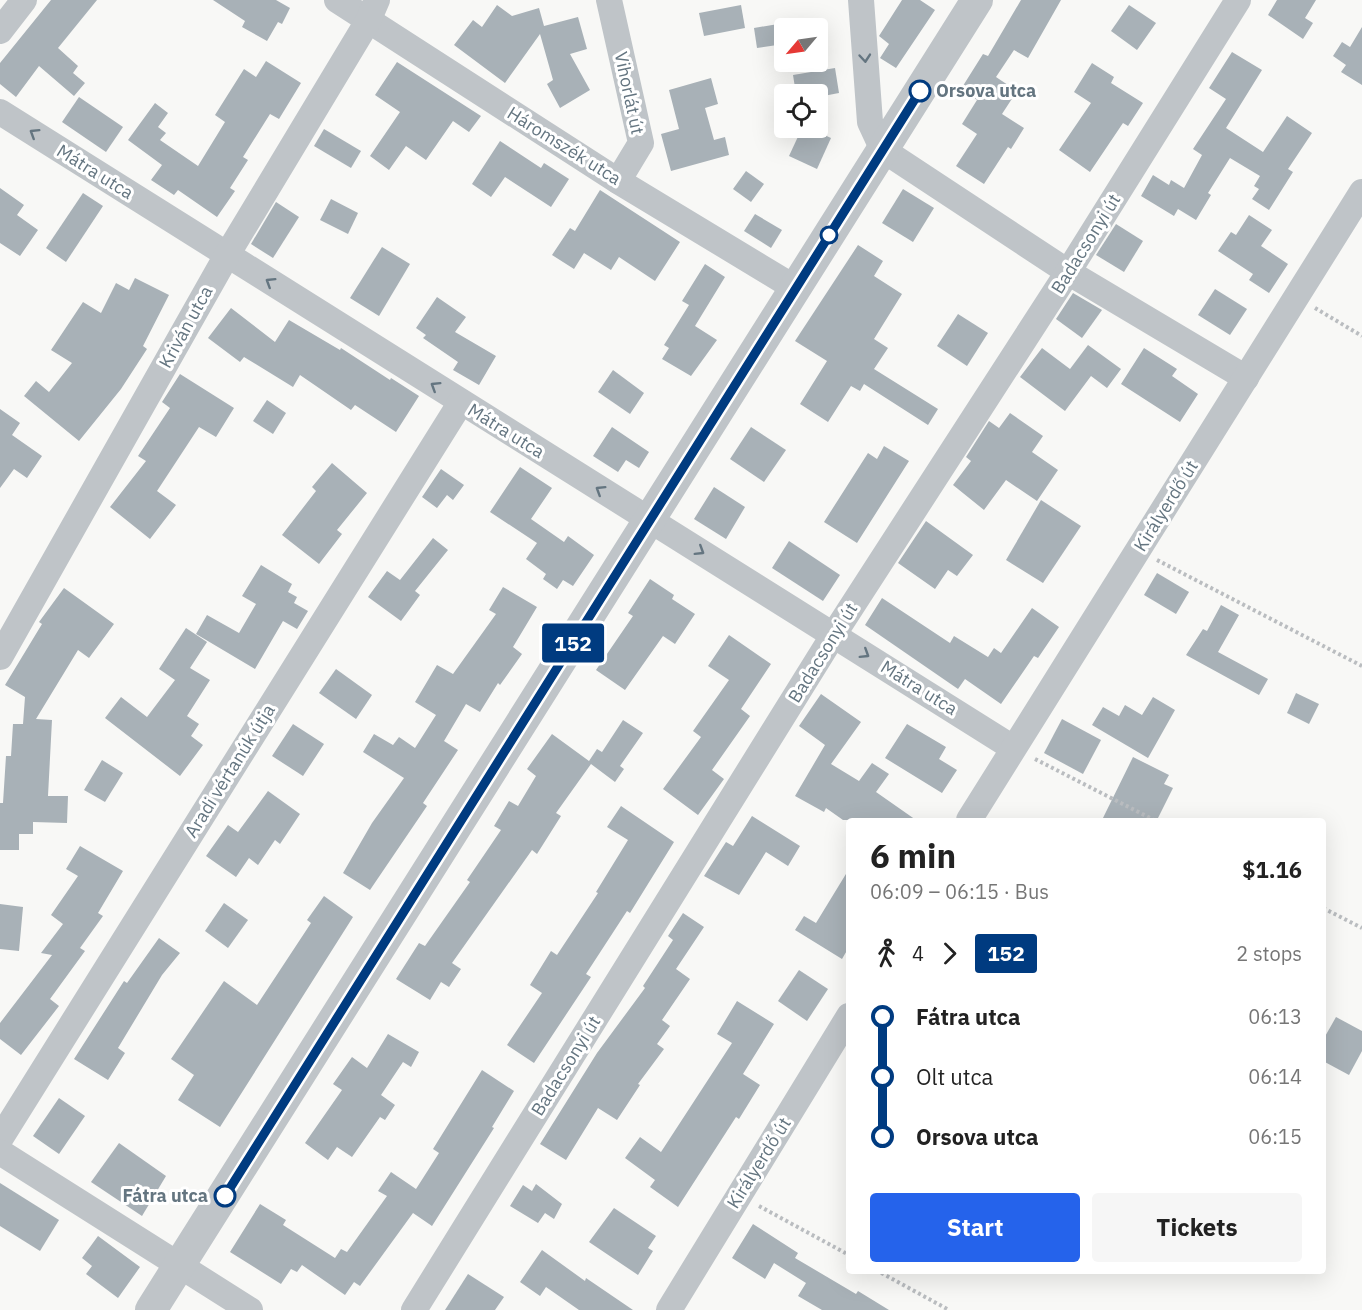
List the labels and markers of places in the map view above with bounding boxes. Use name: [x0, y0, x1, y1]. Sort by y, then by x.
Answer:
place label: Orsova utca: [936, 79, 1036, 102]
marker: Orsova utca: [909, 80, 931, 102]
unlabelled marker: [820, 226, 838, 244]
place label: Fátra utca: [123, 1184, 208, 1207]
marker: Fátra utca: [214, 1185, 236, 1207]

